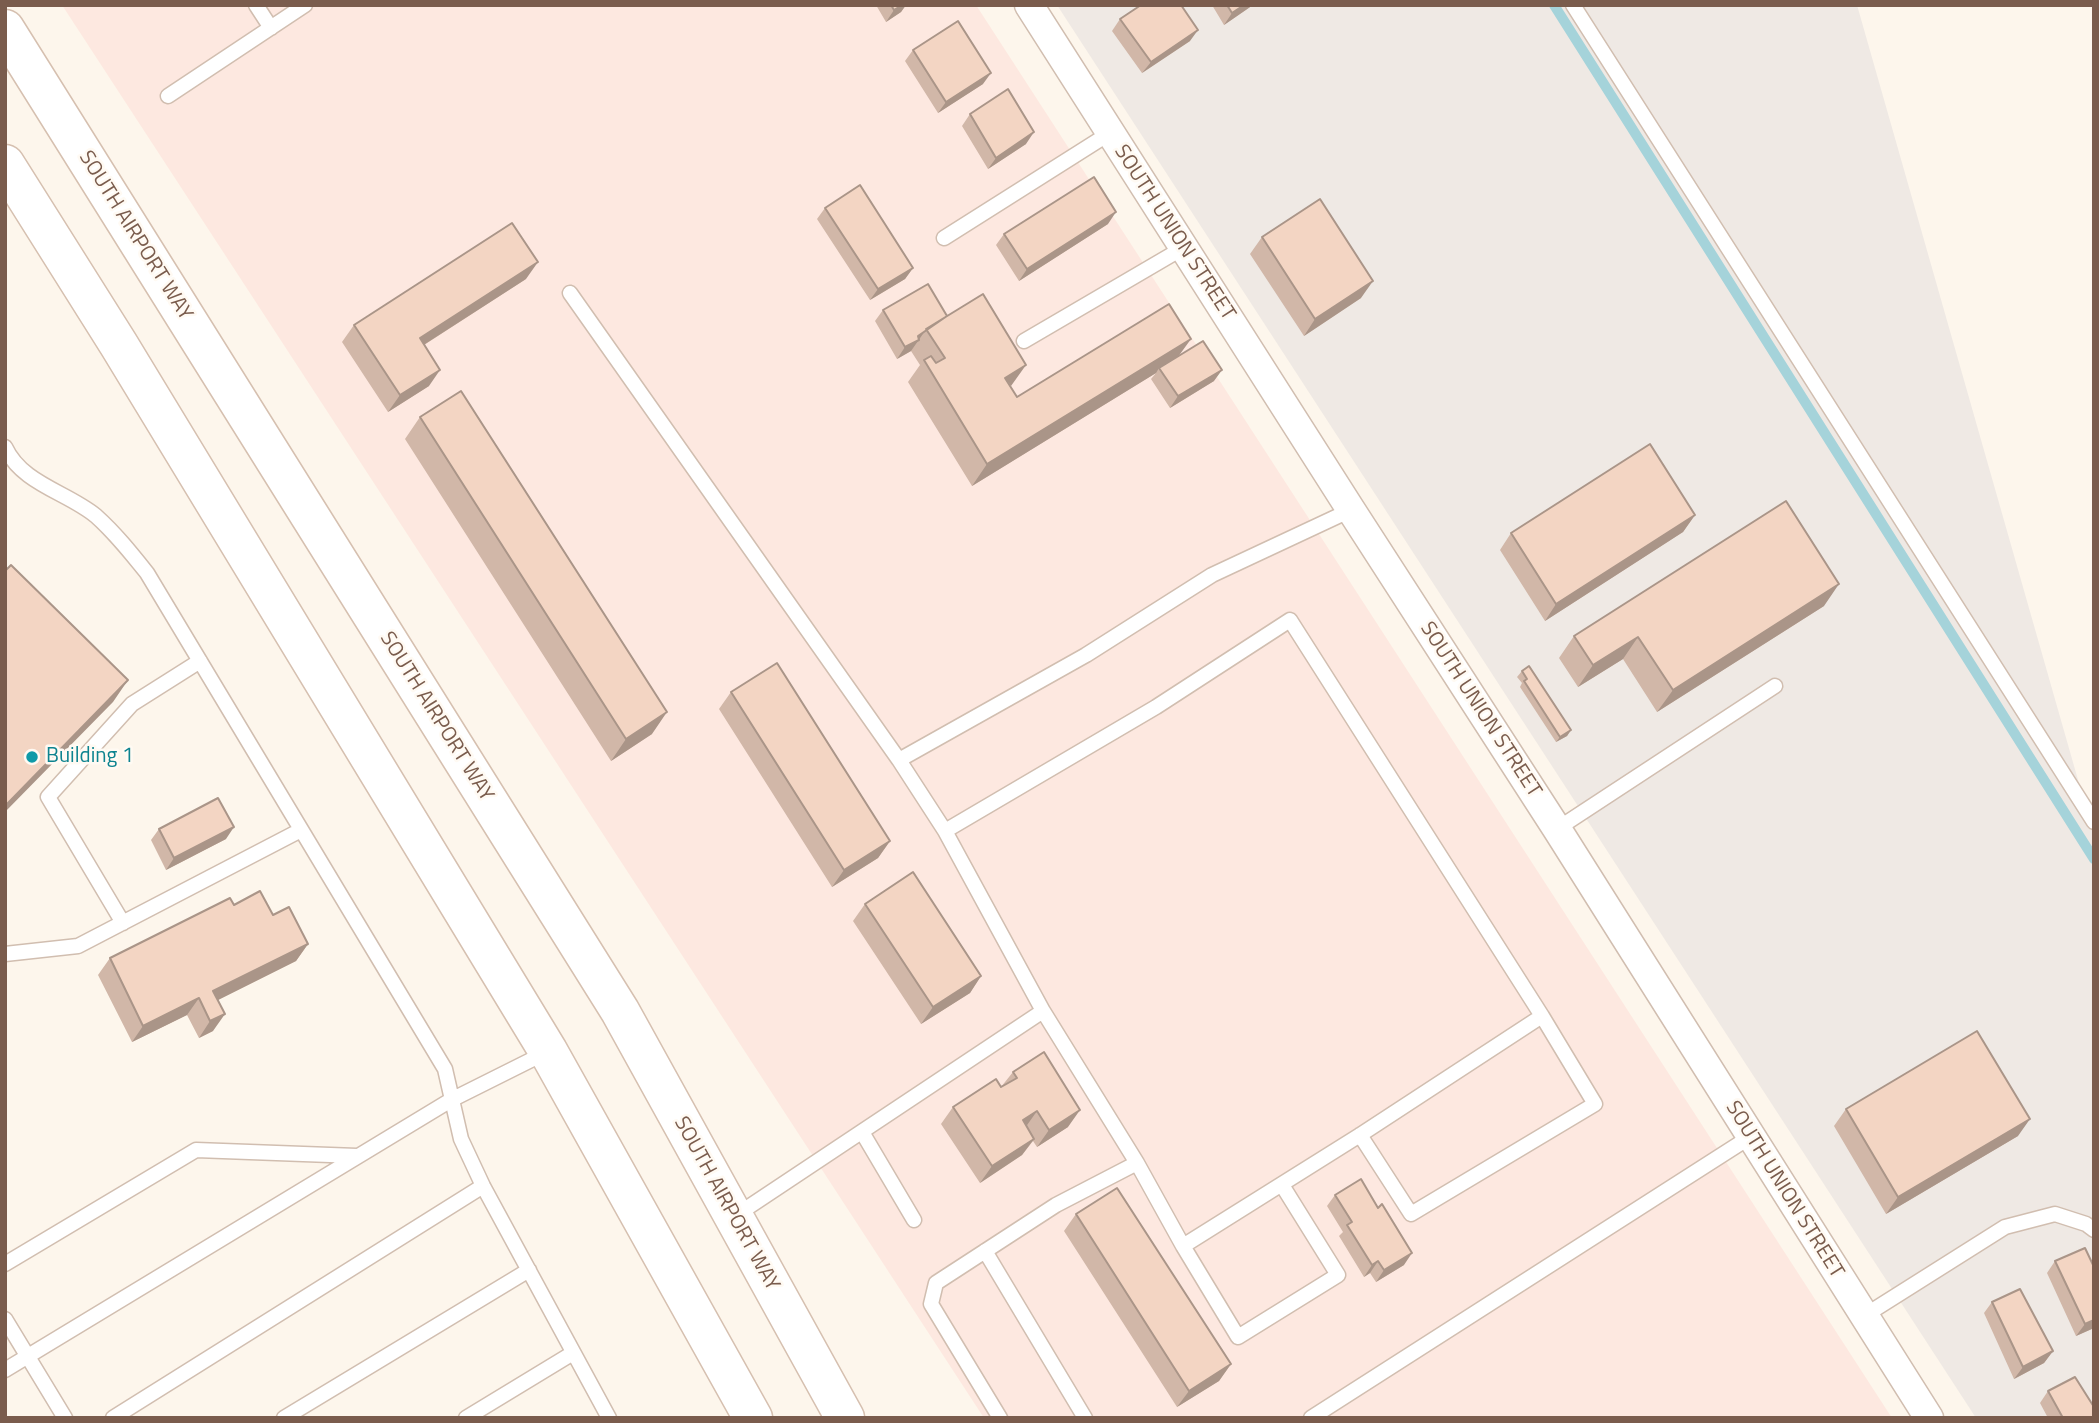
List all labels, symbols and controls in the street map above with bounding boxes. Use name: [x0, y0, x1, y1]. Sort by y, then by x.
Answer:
street label: SOUTH UNION STREET: [1108, 141, 1240, 325]
street label: SOUTH AIRPORT WAY: [73, 147, 197, 325]
street label: SOUTH UNION STREET: [1414, 618, 1546, 802]
street label: SOUTH AIRPORT WAY: [374, 628, 498, 806]
place label: Building 1: [46, 744, 134, 770]
marker: Building 1: [24, 749, 40, 765]
street label: SOUTH UNION STREET: [1719, 1097, 1849, 1283]
street label: SOUTH AIRPORT WAY: [668, 1113, 784, 1295]

